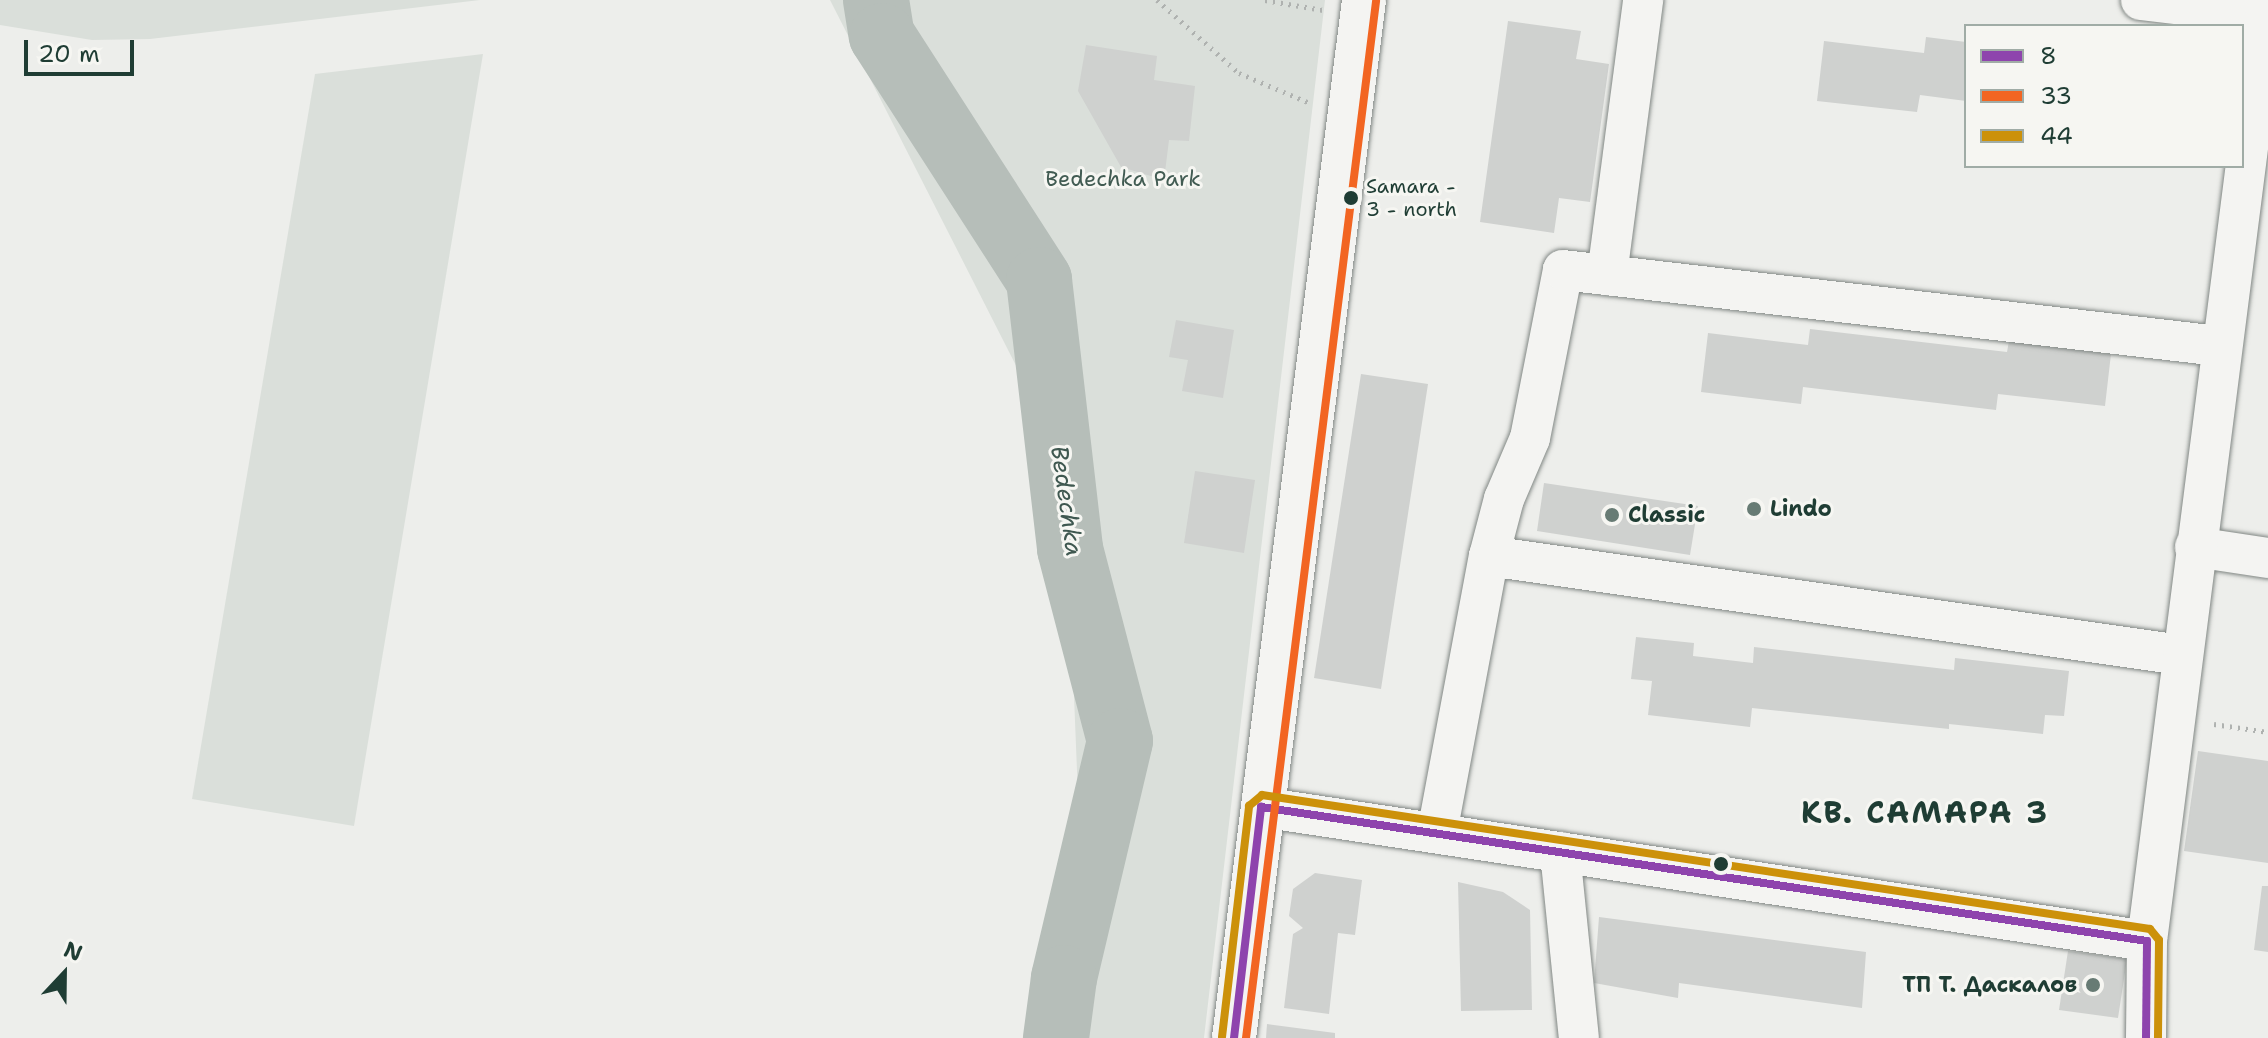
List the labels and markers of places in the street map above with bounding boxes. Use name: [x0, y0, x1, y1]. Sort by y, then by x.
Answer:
place label: Samara - 3 - north: [1366, 174, 1457, 221]
marker: Samara - 3 - north: [1343, 190, 1359, 206]
place label: Lindo: [1770, 496, 1832, 522]
marker: Lindo: [1745, 500, 1763, 518]
place label: Classic: [1628, 502, 1706, 528]
marker: Classic: [1603, 506, 1621, 524]
unlabelled marker: [1713, 856, 1729, 872]
place label: ТП Т. Даскалов: [1902, 972, 2077, 998]
marker: ТП Т. Даскалов: [2084, 976, 2102, 994]

